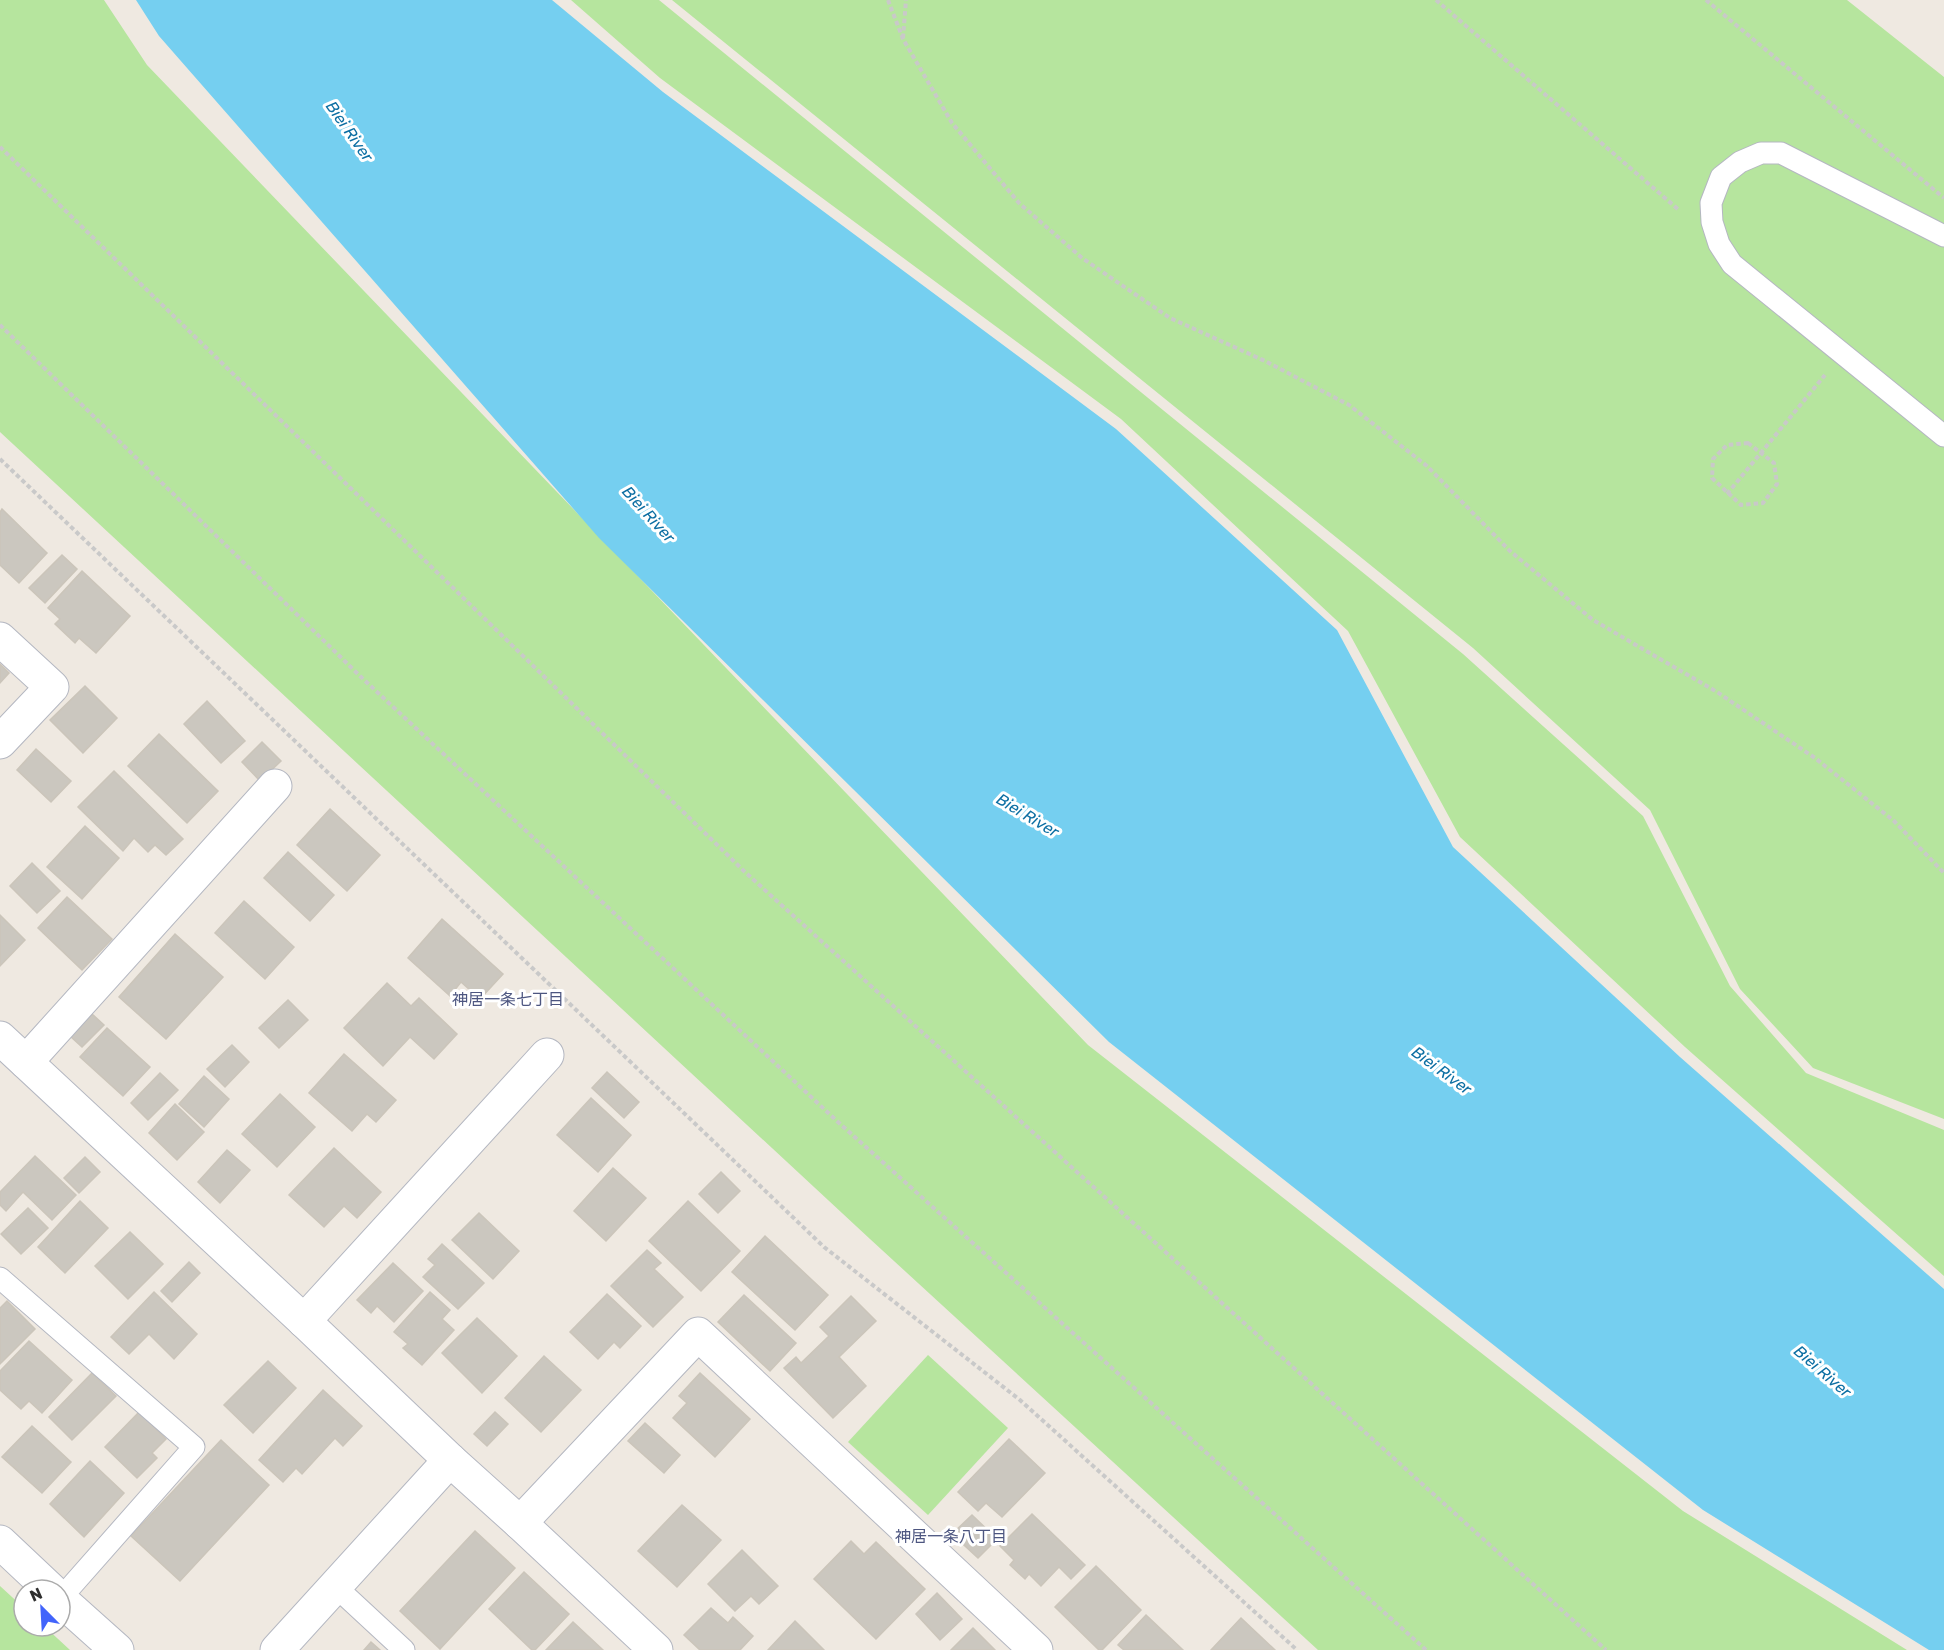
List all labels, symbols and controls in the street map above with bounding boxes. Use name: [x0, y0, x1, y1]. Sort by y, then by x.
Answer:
water label: Biei River: [322, 97, 378, 166]
water label: Biei River: [618, 482, 679, 547]
water label: Biei River: [993, 789, 1063, 842]
district label: 神居一条七丁目: [452, 990, 564, 1009]
water label: Biei River: [1408, 1042, 1476, 1099]
water label: Biei River: [1790, 1341, 1856, 1402]
district label: 神居一条八丁目: [895, 1527, 1007, 1546]
north arrow: [12, 1578, 72, 1638]
text: N: [27, 1584, 45, 1606]

